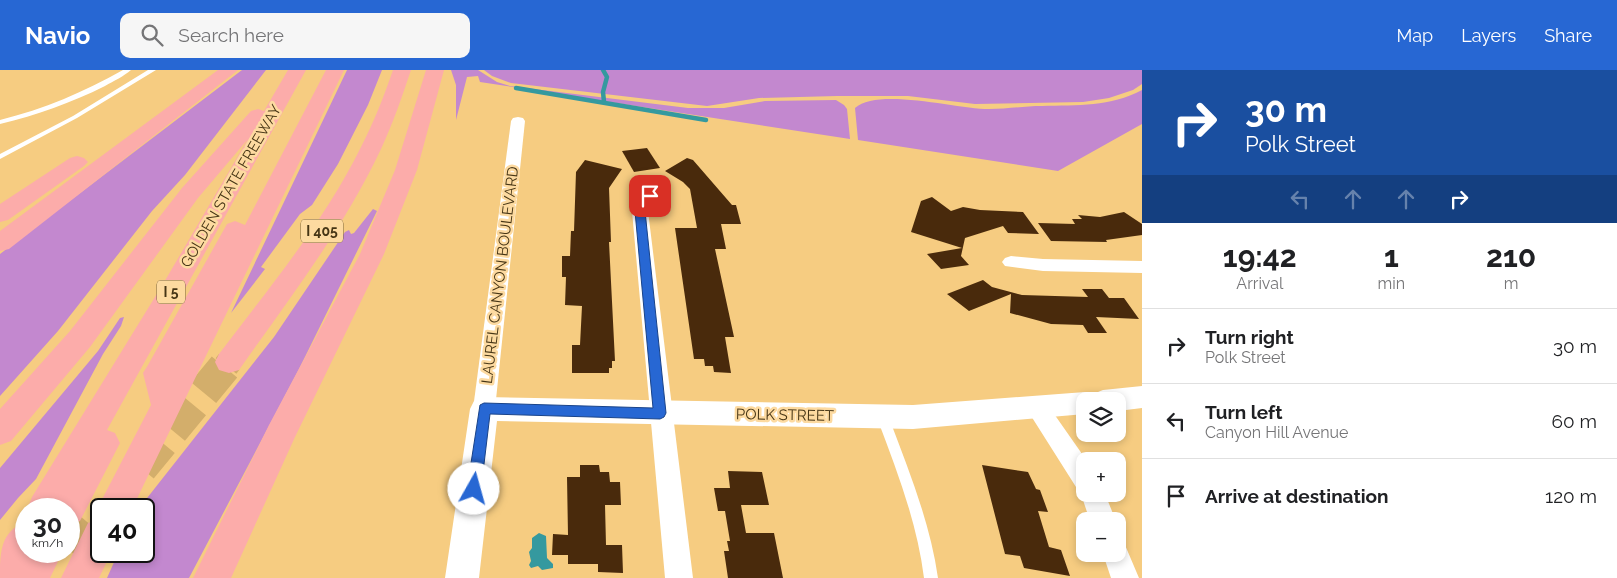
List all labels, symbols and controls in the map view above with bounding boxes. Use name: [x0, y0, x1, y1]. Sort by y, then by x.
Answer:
search box: [120, 13, 470, 58]
text: Navio: [25, 21, 90, 50]
icon: search: [138, 21, 166, 49]
text: Search here: [178, 24, 284, 46]
text: Map: [1397, 25, 1433, 46]
text: Layers: [1461, 25, 1516, 46]
text: Share: [1544, 25, 1592, 46]
text: 30 m: [1245, 89, 1327, 130]
icon: right: [1162, 90, 1227, 155]
street label: GOLDEN STATE FREEWAY: [177, 101, 285, 271]
text: Polk Street: [1245, 131, 1356, 157]
street label: LAUREL CANYON BOULEVARD: [478, 165, 522, 385]
pin: [629, 175, 671, 217]
icon: arrive: [636, 182, 664, 210]
icon: left: [1286, 185, 1314, 213]
icon: ahead: [1339, 185, 1367, 213]
icon: ahead: [1392, 185, 1420, 213]
icon: right: [1445, 185, 1473, 213]
road number: I 405: [301, 220, 343, 242]
text: 19:42: [1223, 239, 1297, 274]
text: 1: [1384, 239, 1399, 274]
text: 210: [1486, 239, 1536, 274]
text: Arrival: [1236, 274, 1283, 293]
text: min: [1378, 274, 1405, 293]
text: m: [1504, 274, 1518, 293]
road number: I 5: [157, 280, 185, 303]
text: Turn right: [1205, 326, 1294, 348]
icon: right: [1162, 332, 1190, 360]
text: 30 m: [1553, 335, 1597, 357]
text: Polk Street: [1205, 348, 1286, 367]
map controls: [1076, 392, 1126, 562]
button: layers: [1076, 392, 1126, 442]
text: Turn left: [1205, 401, 1282, 423]
street label: POLK STREET: [736, 405, 834, 425]
icon: left: [1162, 407, 1190, 435]
text: 60 m: [1552, 410, 1597, 432]
text: Canyon Hill Avenue: [1205, 423, 1348, 442]
button: +: [1076, 452, 1126, 502]
position arrow: [447, 462, 499, 514]
icon: arrive: [1162, 482, 1190, 510]
text: Arrive at destination: [1205, 485, 1389, 507]
text: 120 m: [1545, 485, 1597, 507]
speed limit sign: 40: [90, 498, 155, 563]
text: 30: [33, 509, 62, 539]
button: −: [1076, 512, 1126, 562]
text: km/h: [32, 536, 63, 550]

